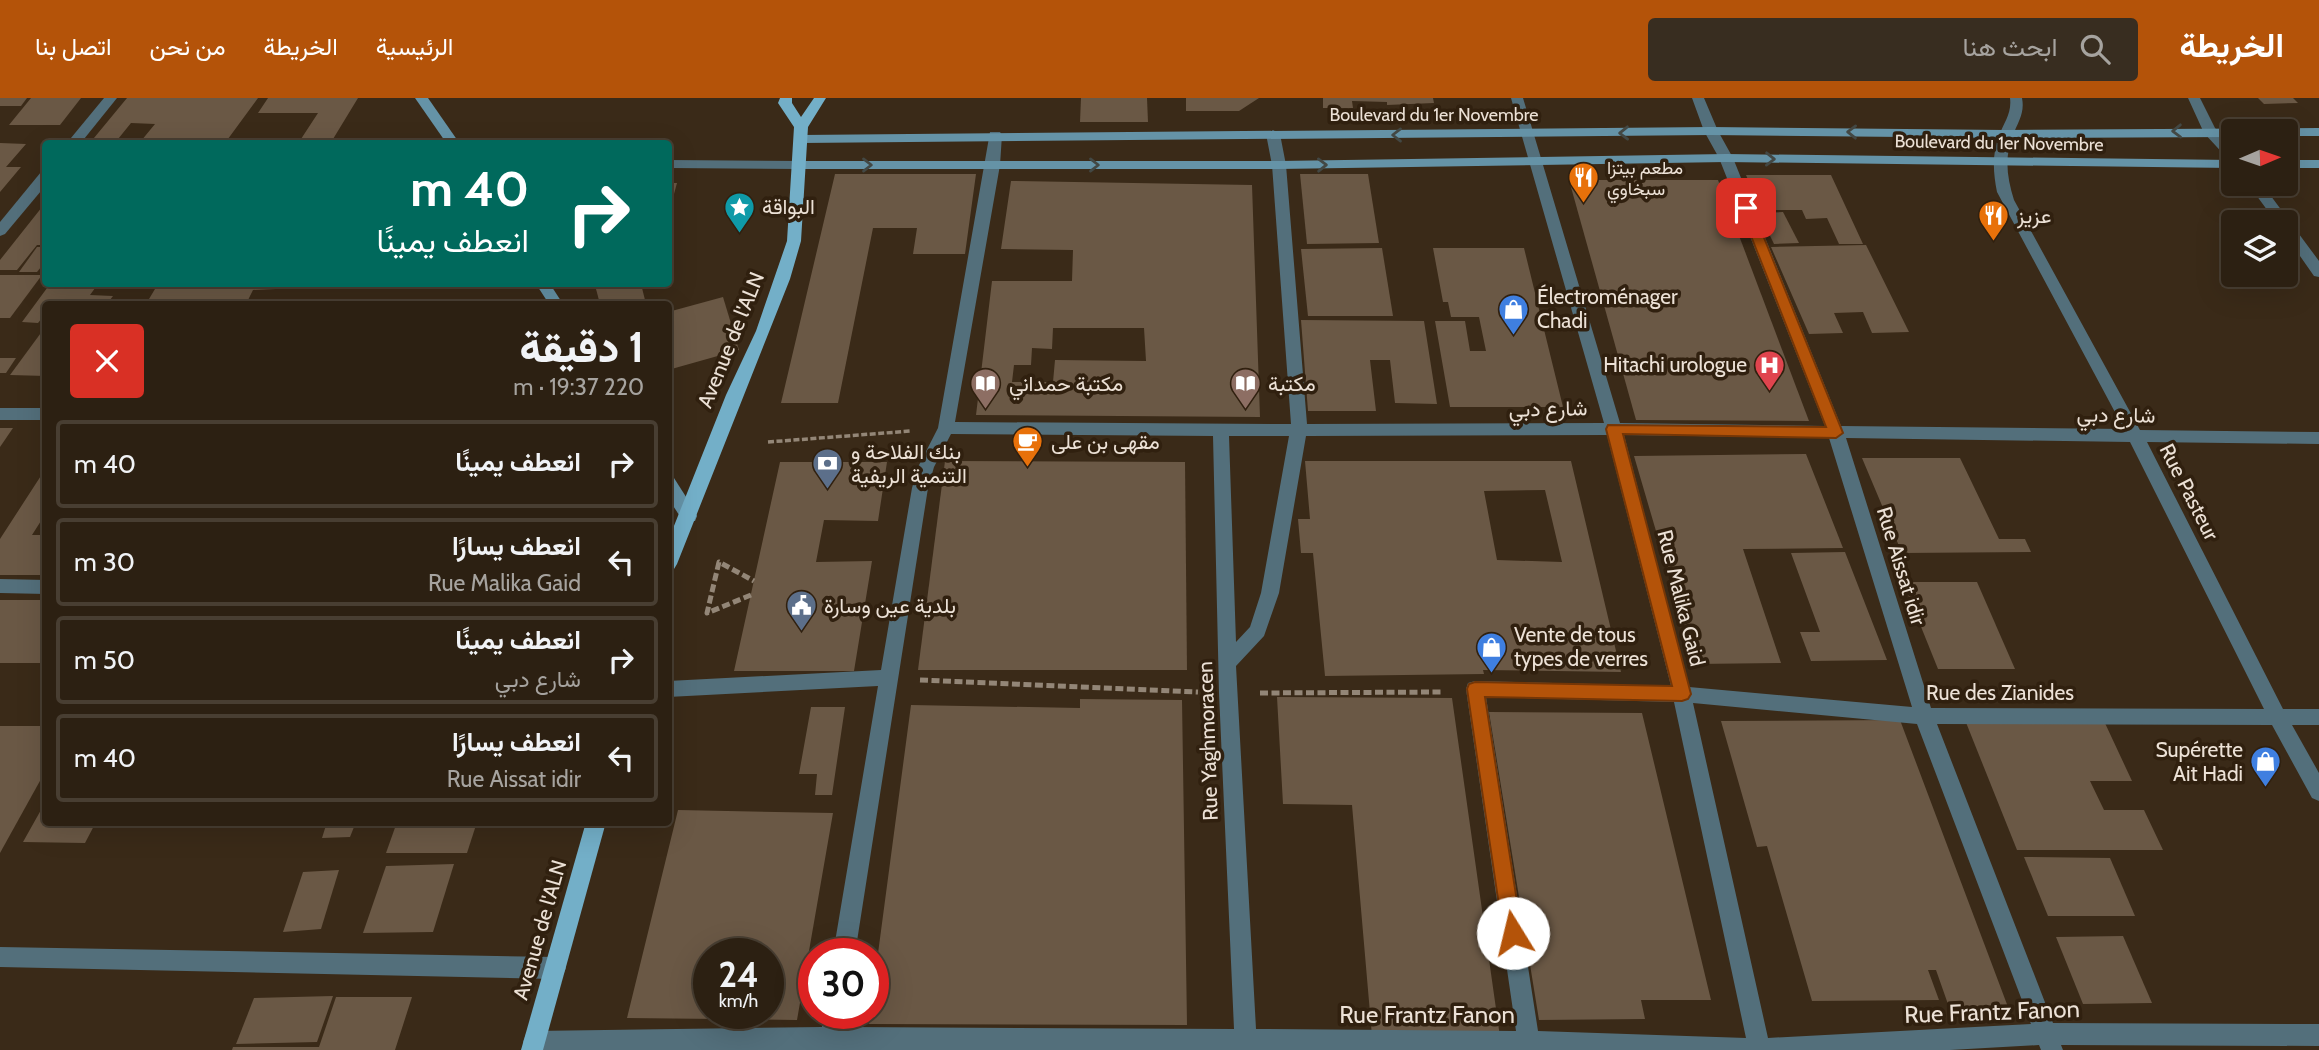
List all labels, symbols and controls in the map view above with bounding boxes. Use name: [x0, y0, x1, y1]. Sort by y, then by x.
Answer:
search box: [1648, 18, 2138, 81]
text: الخريطة: [2180, 25, 2284, 65]
icon: search: [2076, 30, 2114, 68]
text: ابحث هنا: [1962, 31, 2058, 63]
text: اتصل بنا: [35, 32, 112, 61]
text: من نحن: [150, 32, 226, 61]
text: الخريطة: [264, 32, 338, 61]
text: الرئيسية: [376, 32, 453, 61]
street label: Boulevard du 1er Novembre: [1329, 104, 1539, 126]
north arrow: [2221, 119, 2298, 196]
map controls: [2221, 119, 2298, 287]
one-way arrow: [2172, 123, 2182, 139]
one-way arrow: [1619, 125, 1630, 140]
one-way arrow: [1846, 125, 1857, 140]
one-way arrow: [1391, 127, 1402, 143]
street label: Boulevard du 1er Novembre: [1894, 130, 2104, 156]
one-way arrow: [1765, 151, 1776, 167]
one-way arrow: [862, 157, 873, 173]
one-way arrow: [1090, 157, 1100, 173]
one-way arrow: [1317, 157, 1328, 172]
place label: مطعم بيتزا سبخاوي: [1607, 157, 1683, 204]
text: 40 m: [410, 159, 529, 218]
restaurant icon: مطعم بيتزا سبخاوي: [1567, 161, 1601, 205]
icon: right: [553, 168, 644, 259]
pin: [1716, 178, 1776, 238]
icon: arrive: [1727, 189, 1765, 227]
place icon: البواقة: [722, 190, 756, 234]
place label: البواقة: [762, 194, 815, 220]
restaurant icon: عزيز: [1977, 199, 2011, 243]
place label: عزيز: [2016, 203, 2051, 229]
button: layers: [2221, 210, 2298, 287]
text: انعطف يمينًا: [377, 221, 529, 260]
street label: Avenue de l'ALN: [692, 268, 769, 411]
place label: Électroménager Chadi: [1537, 284, 1678, 333]
shop icon: Électroménager Chadi: [1497, 292, 1531, 336]
text: 1 دقيقة: [520, 321, 644, 373]
button: close: [70, 324, 144, 398]
hospital icon: Hitachi urologue: [1753, 348, 1787, 392]
place label: Hitachi urologue: [1603, 352, 1747, 377]
library icon: مكتبة حمداني: [969, 367, 1003, 411]
library icon: مكتبة: [1228, 367, 1262, 411]
place label: مكتبة حمداني: [1009, 371, 1123, 401]
place label: مكتبة: [1268, 371, 1316, 396]
text: 220 m · 19:37: [513, 373, 644, 401]
street label: شارع دبي: [1508, 395, 1588, 427]
street label: شارع دبي: [2076, 401, 2156, 433]
cafe icon: مقهى بن على: [1011, 425, 1045, 469]
place label: مقهى بن على: [1051, 429, 1160, 455]
place label: بنك الفلاحة و التنمية الريفية: [851, 439, 967, 489]
street label: Rue Pasteur: [2155, 439, 2225, 544]
icon: right: [602, 445, 640, 483]
text: انعطف يمينًا: [455, 446, 581, 478]
bank icon: بنك الفلاحة و التنمية الريفية: [811, 447, 845, 491]
text: 40 m: [74, 448, 136, 480]
street label: Rue Aissat idir: [1872, 504, 1931, 628]
street label: Rue Malika Gaid: [1652, 527, 1711, 669]
text: انعطف يسارًا: [452, 530, 581, 562]
icon: left: [602, 543, 640, 581]
text: 30 m: [74, 546, 135, 578]
text: Rue Malika Gaid: [428, 569, 581, 597]
public building icon: بلدية عين وسارة: [784, 589, 818, 633]
place label: بلدية عين وسارة: [824, 593, 956, 619]
place label: Vente de tous types de verres: [1514, 622, 1648, 671]
text: انعطف يمينًا: [455, 624, 581, 656]
shop icon: Vente de tous types de verres: [1474, 630, 1508, 674]
icon: right: [602, 641, 640, 679]
text: 50 m: [74, 644, 135, 676]
street label: Rue Yaghmoracen: [1192, 661, 1223, 821]
text: شارع دبي: [495, 665, 581, 693]
street label: Rue des Zianides: [1926, 680, 2074, 705]
text: انعطف يسارًا: [452, 726, 581, 758]
place label: Supérette Ait Hadi: [2155, 737, 2243, 786]
icon: left: [602, 739, 640, 777]
text: 40 m: [74, 742, 136, 774]
shop icon: Supérette Ait Hadi: [2249, 745, 2283, 789]
text: Rue Aissat idir: [447, 765, 581, 793]
street label: Avenue de l'ALN: [508, 857, 571, 1003]
position arrow: [1476, 896, 1550, 970]
speed limit sign: 30: [798, 938, 889, 1029]
text: 24: [718, 953, 759, 996]
text: km/h: [719, 990, 758, 1012]
street label: Rue Frantz Fanon: [1904, 994, 2080, 1029]
street label: Rue Frantz Fanon: [1339, 1000, 1515, 1029]

